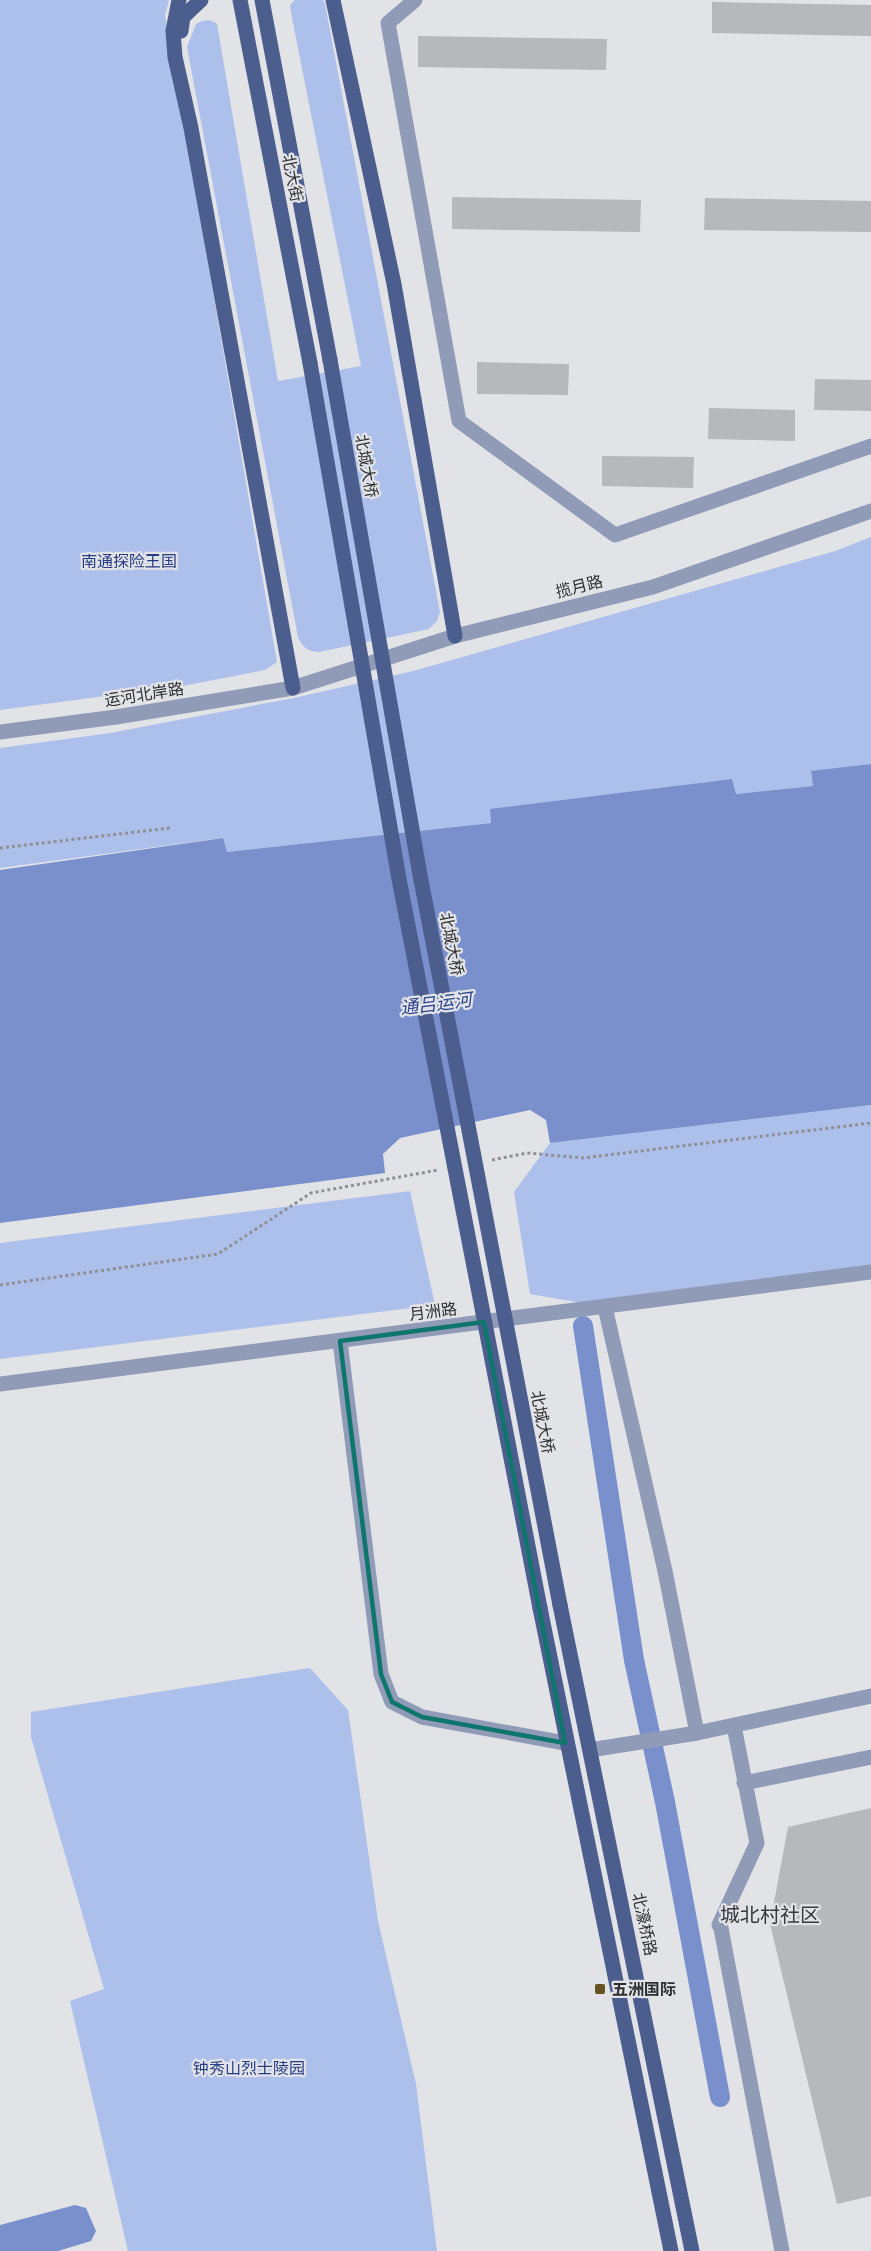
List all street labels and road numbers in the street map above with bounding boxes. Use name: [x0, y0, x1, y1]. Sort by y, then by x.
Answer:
street label: 北大街: [280, 153, 306, 203]
street label: 北城大桥: [353, 433, 381, 499]
street label: 揽月路: [554, 571, 604, 601]
street label: 运河北岸路: [103, 679, 185, 709]
street label: 北城大桥: [437, 911, 467, 977]
street label: 月洲路: [408, 1299, 458, 1323]
street label: 北城大桥: [528, 1389, 558, 1455]
street label: 北濠桥路: [630, 1891, 660, 1957]

